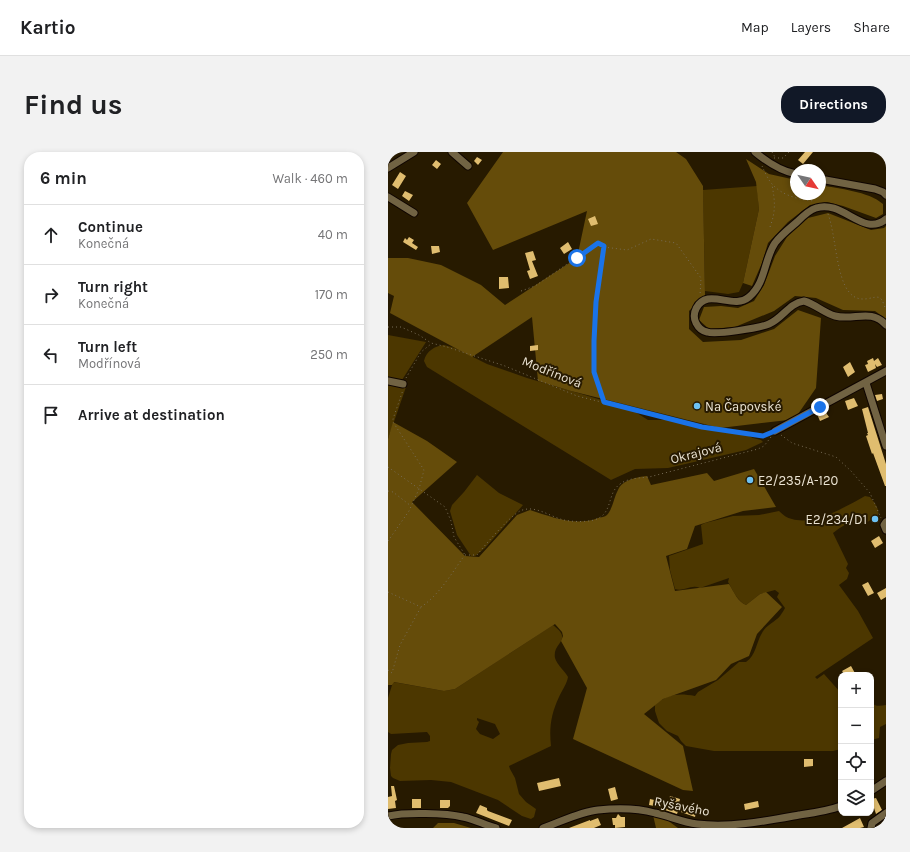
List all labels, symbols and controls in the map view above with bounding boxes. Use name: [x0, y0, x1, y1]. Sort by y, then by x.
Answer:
text: Kartio: [20, 17, 75, 39]
text: Map: [741, 19, 769, 36]
text: Layers: [791, 19, 831, 36]
text: Share: [853, 19, 890, 36]
button: Directions: [781, 86, 886, 123]
text: Find us: [24, 88, 123, 121]
north arrow: [790, 164, 826, 200]
text: 6 min: [40, 168, 87, 188]
text: Walk · 460 m: [273, 171, 348, 186]
text: Continue: [78, 218, 143, 236]
icon: ahead: [40, 224, 62, 246]
text: 40 m: [318, 227, 348, 242]
text: Konečná: [78, 236, 129, 251]
route start: [568, 249, 586, 267]
text: Turn right: [78, 278, 148, 296]
icon: right: [40, 284, 62, 306]
text: 170 m: [315, 287, 348, 302]
text: Konečná: [78, 296, 129, 311]
text: Turn left: [78, 338, 137, 356]
icon: left: [40, 344, 62, 366]
text: 250 m: [310, 347, 348, 362]
street label: Modřínová: [520, 353, 584, 391]
text: Modřínová: [78, 356, 141, 371]
place label: Na Čapovské: [705, 398, 782, 414]
route end: [811, 398, 829, 416]
marker: Na Čapovské: [692, 401, 702, 411]
icon: arrive: [40, 404, 62, 426]
text: Arrive at destination: [78, 406, 225, 424]
street label: Okrajová: [669, 439, 723, 467]
place label: E2/235/A-120: [758, 473, 838, 488]
marker: E2/235/A-120: [745, 475, 755, 485]
place label: E2/234/D1: [806, 512, 867, 527]
marker: E2/234/D1: [870, 514, 880, 524]
map controls: [838, 672, 874, 816]
button: +: [838, 672, 874, 708]
button: −: [838, 708, 874, 744]
button: locate: [838, 744, 874, 780]
button: layers: [838, 780, 874, 816]
street label: Ryšavého: [653, 793, 711, 819]

